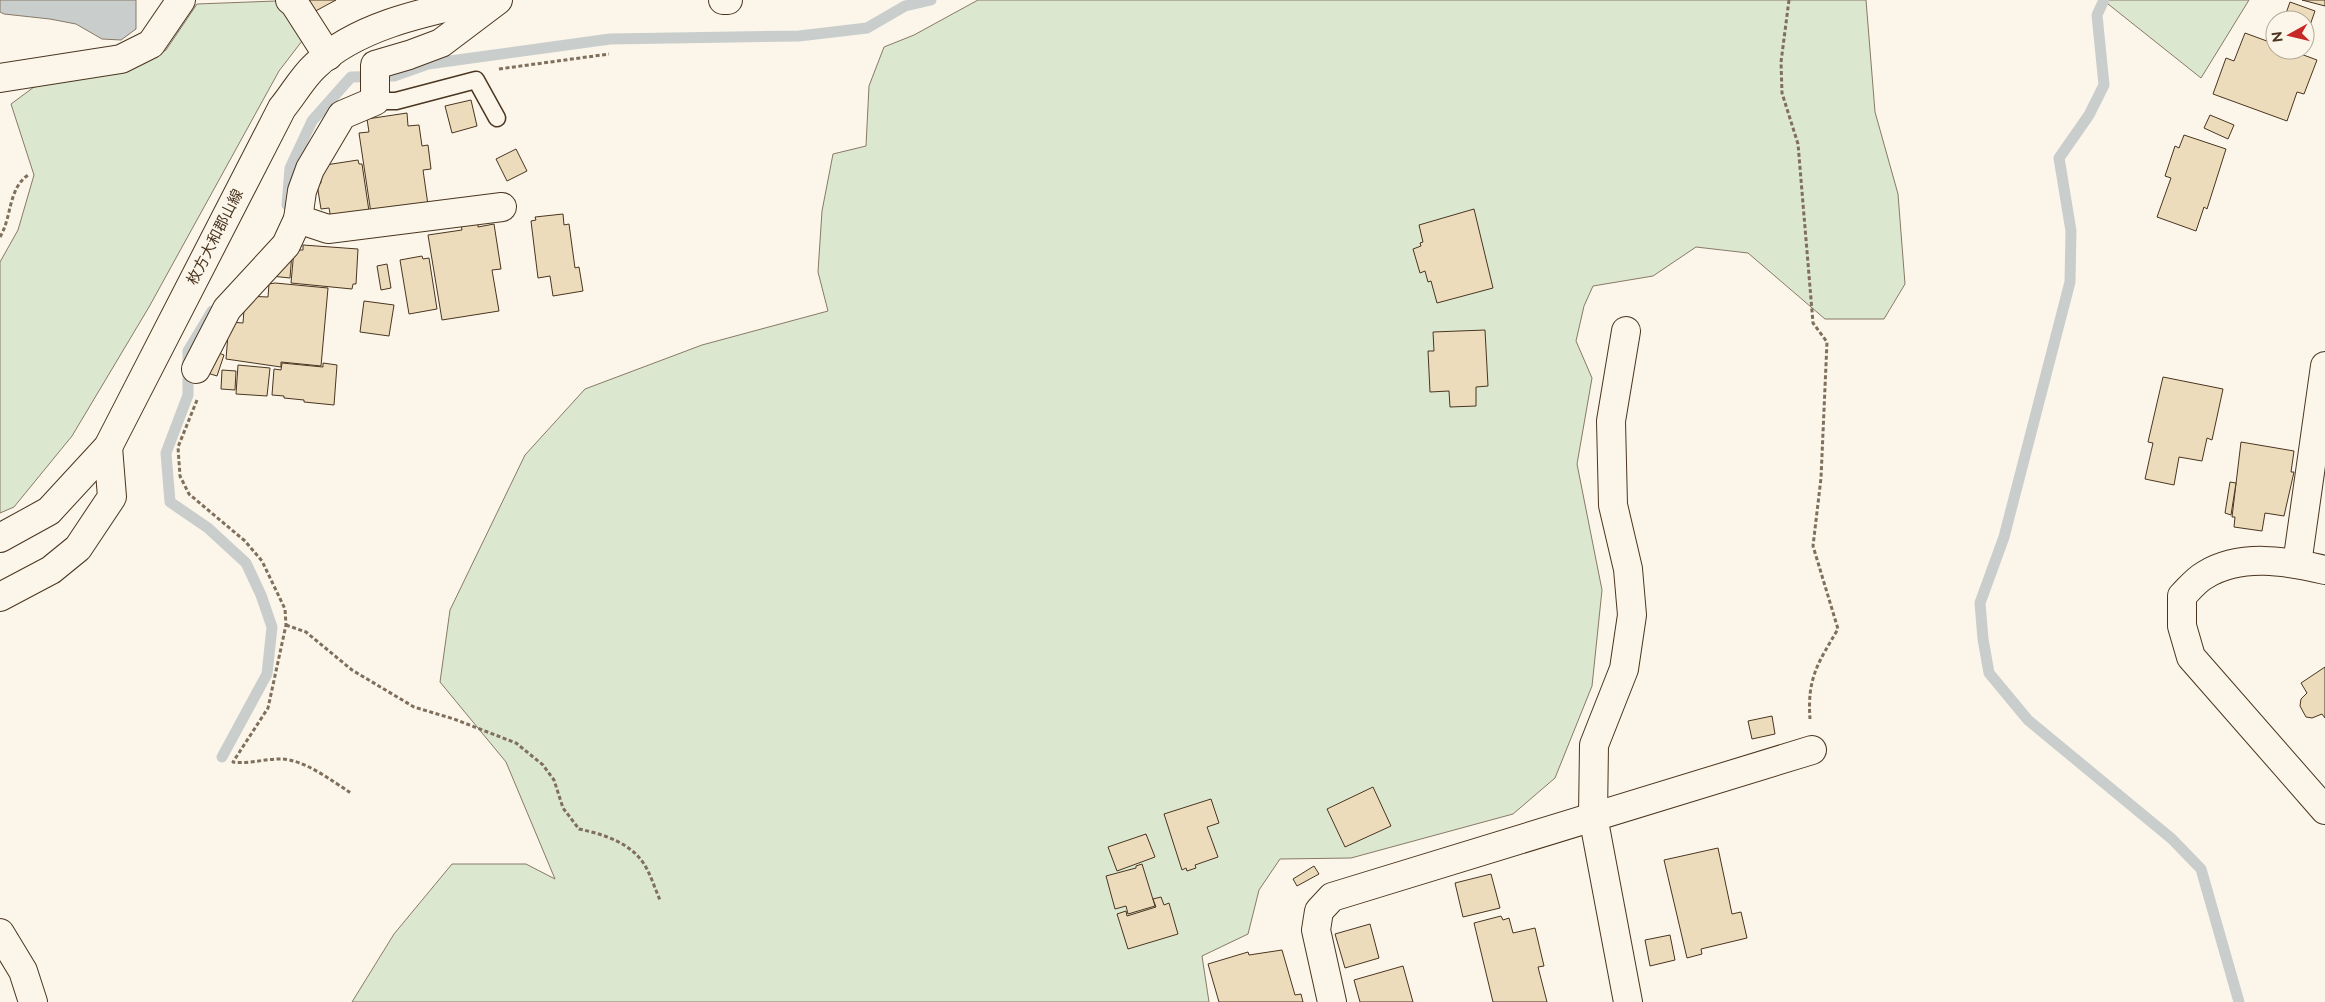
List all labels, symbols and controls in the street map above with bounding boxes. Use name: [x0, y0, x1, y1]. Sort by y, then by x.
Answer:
north arrow: [2265, 10, 2315, 60]
text: N: [2268, 30, 2286, 43]
street label: 枚方大和郡山線: [183, 186, 247, 288]

